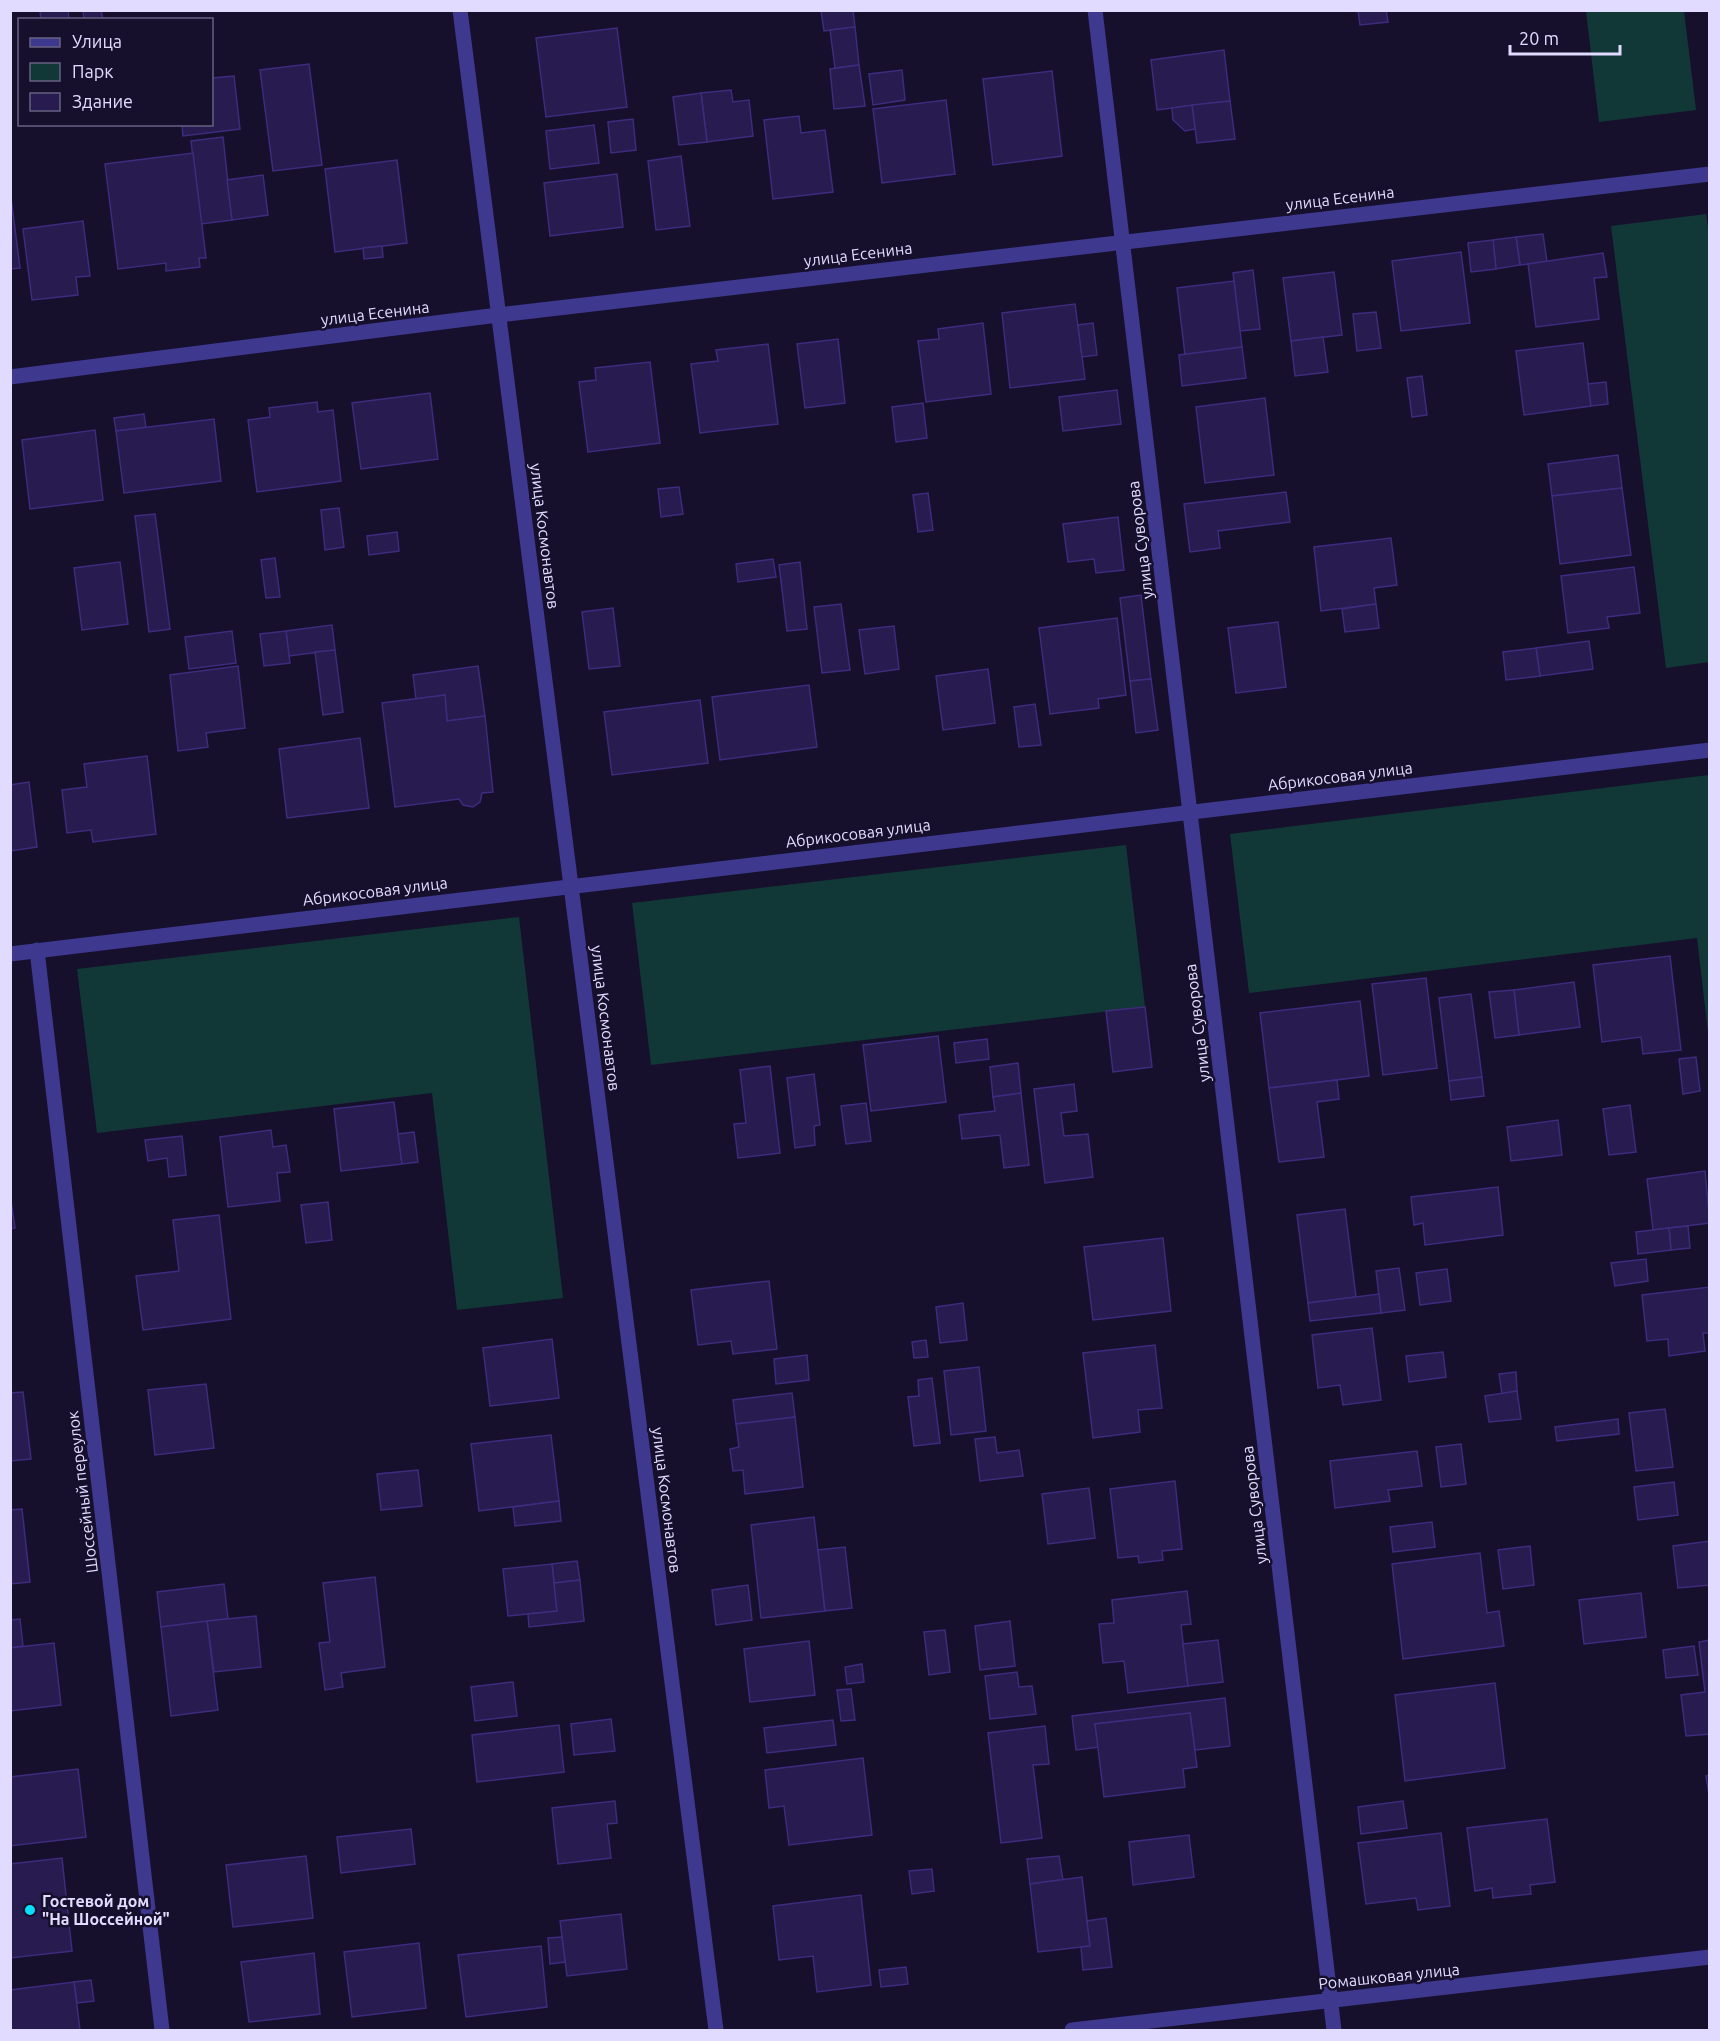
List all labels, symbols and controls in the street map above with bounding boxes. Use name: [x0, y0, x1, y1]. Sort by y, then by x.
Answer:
legend: [18, 18, 213, 126]
scale bar: [1510, 18, 1620, 56]
text: 20 m: [1519, 28, 1559, 48]
text: Улица: [72, 31, 122, 51]
text: Парк: [72, 61, 113, 81]
text: Здание: [72, 91, 133, 111]
street label: улица Есенина: [1285, 182, 1395, 214]
street label: улица Есенина: [803, 238, 913, 270]
street label: улица Есенина: [320, 297, 430, 329]
street label: улица Космонавтов: [527, 462, 563, 610]
street label: улица Суворова: [1124, 480, 1156, 600]
street label: Абрикосовая улица: [1267, 758, 1413, 794]
street label: Абрикосовая улица: [785, 815, 931, 851]
street label: Абрикосовая улица: [302, 873, 448, 909]
street label: улица Космонавтов: [588, 944, 624, 1092]
street label: улица Суворова: [1181, 963, 1213, 1083]
street label: Шоссейный переулок: [63, 1410, 101, 1574]
street label: улица Космонавтов: [649, 1426, 685, 1574]
street label: улица Суворова: [1238, 1445, 1270, 1565]
place label: Гостевой дом "На Шоссейной": [42, 1892, 170, 1928]
marker: Гостевой дом "На Шоссейной": [23, 1903, 37, 1917]
street label: Ромашковая улица: [1317, 1960, 1461, 1992]

